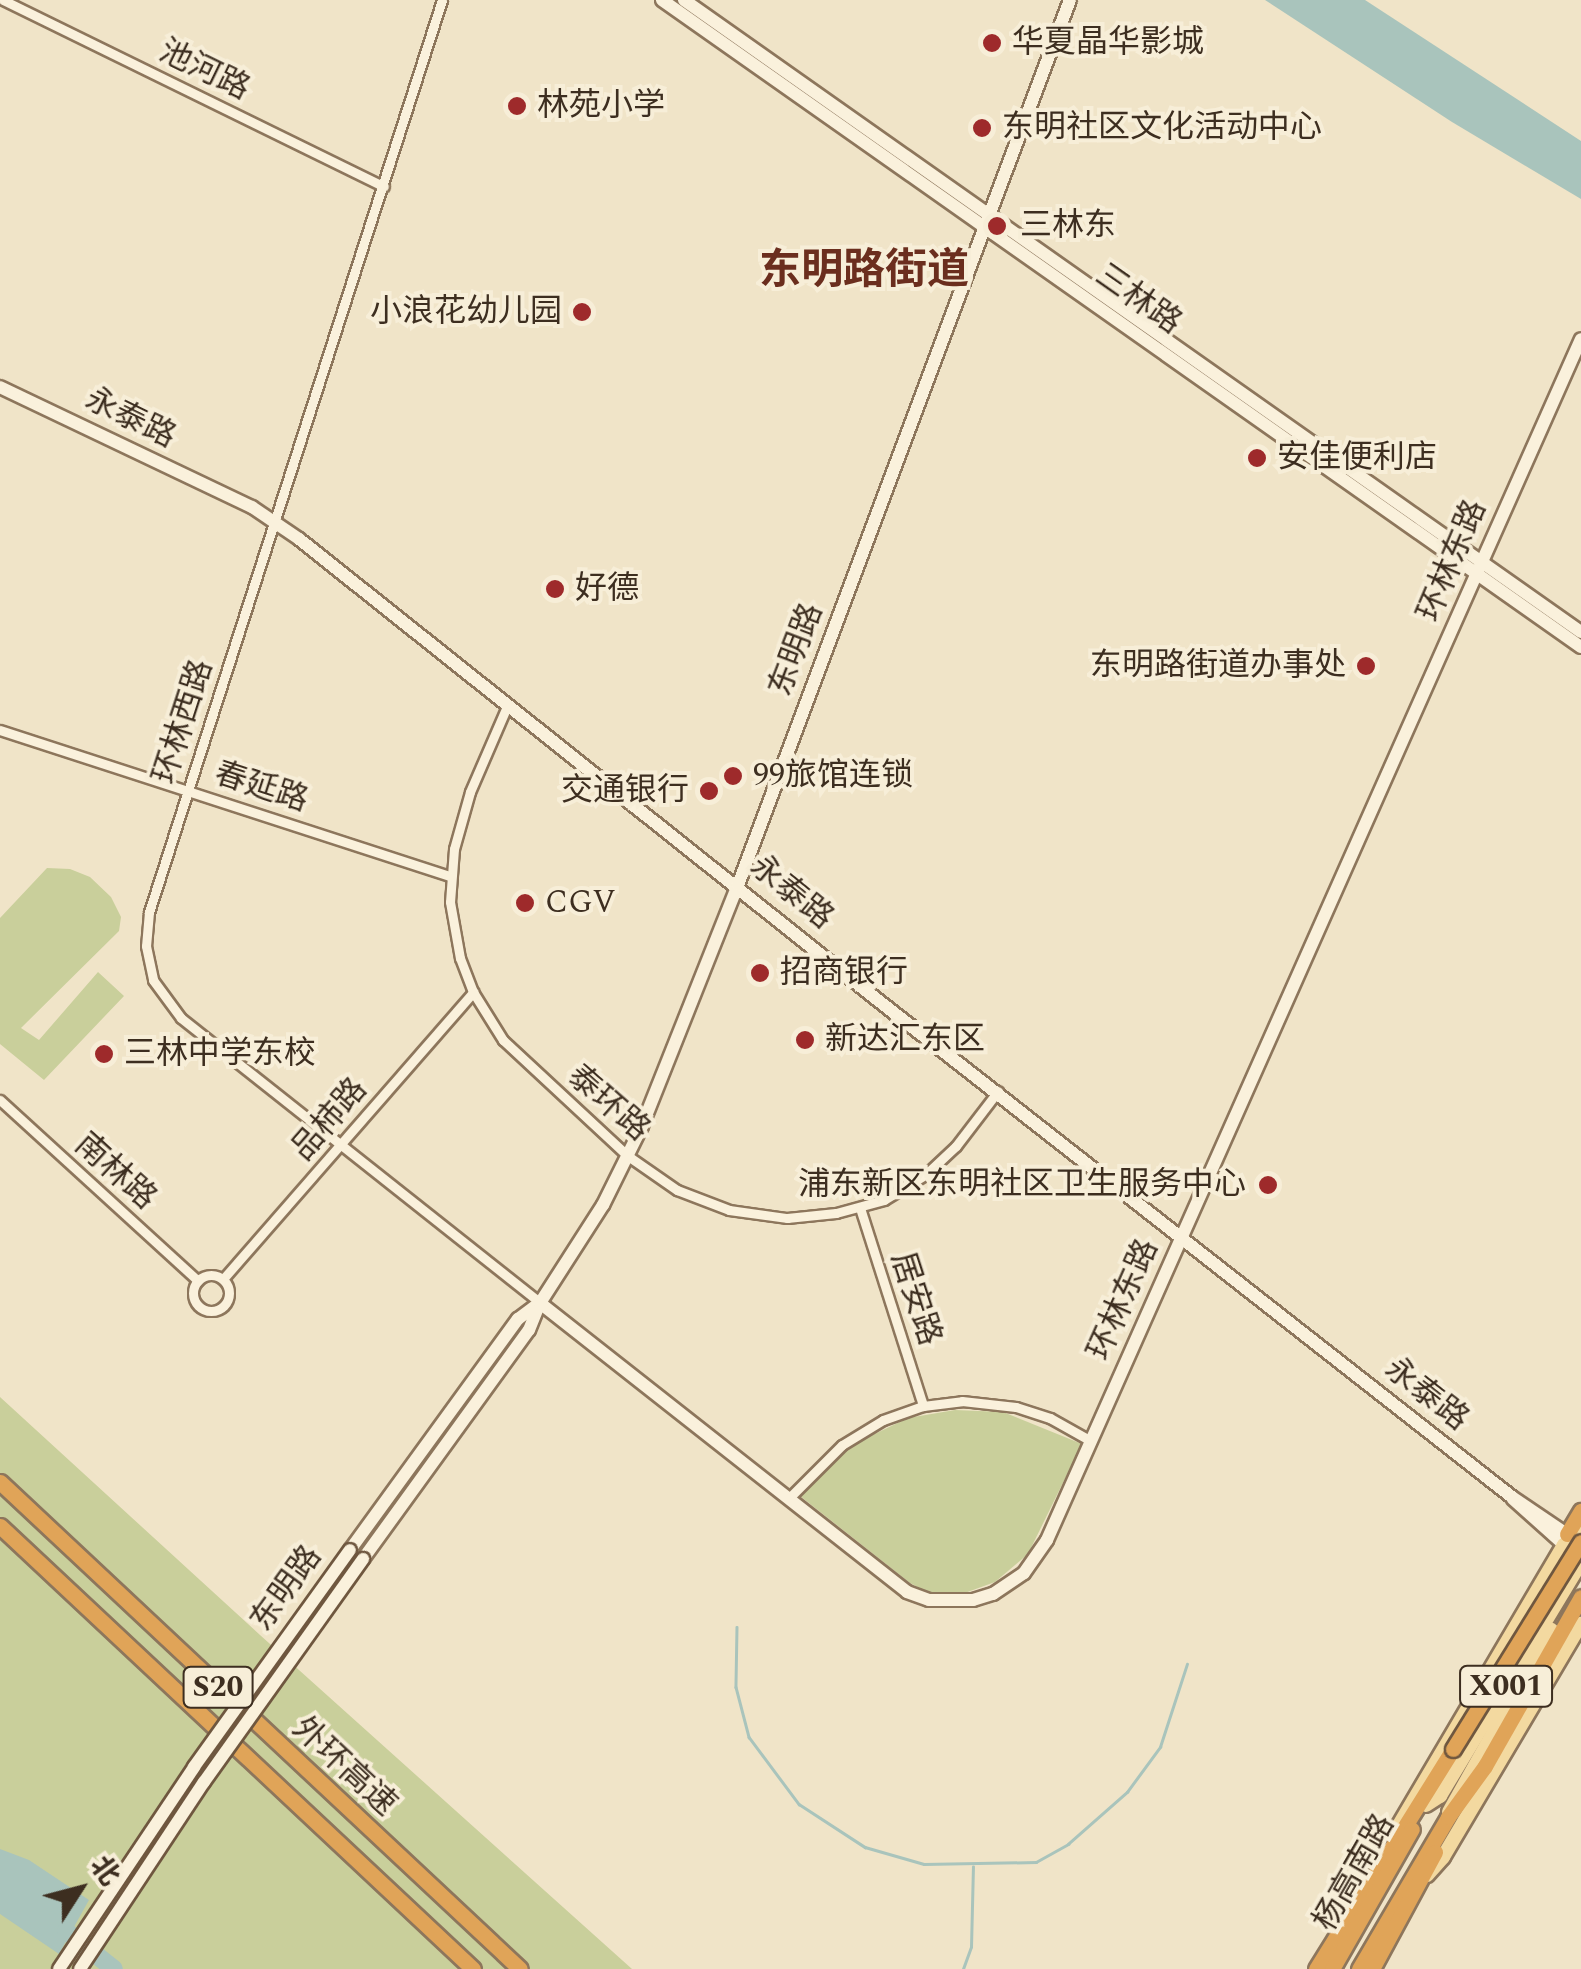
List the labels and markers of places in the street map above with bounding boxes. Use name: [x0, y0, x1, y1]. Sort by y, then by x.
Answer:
place label: 华夏晶华影城: [1012, 24, 1204, 62]
marker: 华夏晶华影城: [981, 32, 1003, 54]
place label: 林苑小学: [537, 87, 665, 125]
marker: 林苑小学: [506, 95, 528, 117]
place label: 东明社区文化活动中心: [1002, 109, 1322, 147]
marker: 东明社区文化活动中心: [971, 117, 993, 139]
place label: 三林东: [1020, 207, 1116, 245]
marker: 三林东: [984, 213, 1010, 239]
place label: 小浪花幼儿园: [370, 293, 562, 331]
marker: 小浪花幼儿园: [571, 301, 593, 323]
place label: 安佳便利店: [1277, 439, 1437, 477]
marker: 安佳便利店: [1246, 447, 1268, 469]
place label: 好德: [575, 570, 639, 608]
marker: 好德: [544, 578, 566, 600]
place label: 东明路街道办事处: [1090, 647, 1346, 685]
marker: 东明路街道办事处: [1355, 655, 1377, 677]
place label: 99旅馆连锁: [753, 757, 913, 795]
marker: 99旅馆连锁: [722, 765, 744, 787]
place label: 交通银行: [561, 772, 689, 810]
marker: 交通银行: [698, 780, 720, 802]
place label: CGV: [545, 884, 616, 922]
marker: CGV: [514, 892, 536, 914]
place label: 招商银行: [780, 954, 908, 992]
marker: 招商银行: [749, 962, 771, 984]
place label: 新达汇东区: [825, 1021, 985, 1059]
marker: 新达汇东区: [794, 1029, 816, 1051]
place label: 三林中学东校: [124, 1035, 316, 1073]
marker: 三林中学东校: [93, 1043, 115, 1065]
place label: 浦东新区东明社区卫生服务中心: [798, 1166, 1246, 1204]
marker: 浦东新区东明社区卫生服务中心: [1255, 1172, 1281, 1198]

